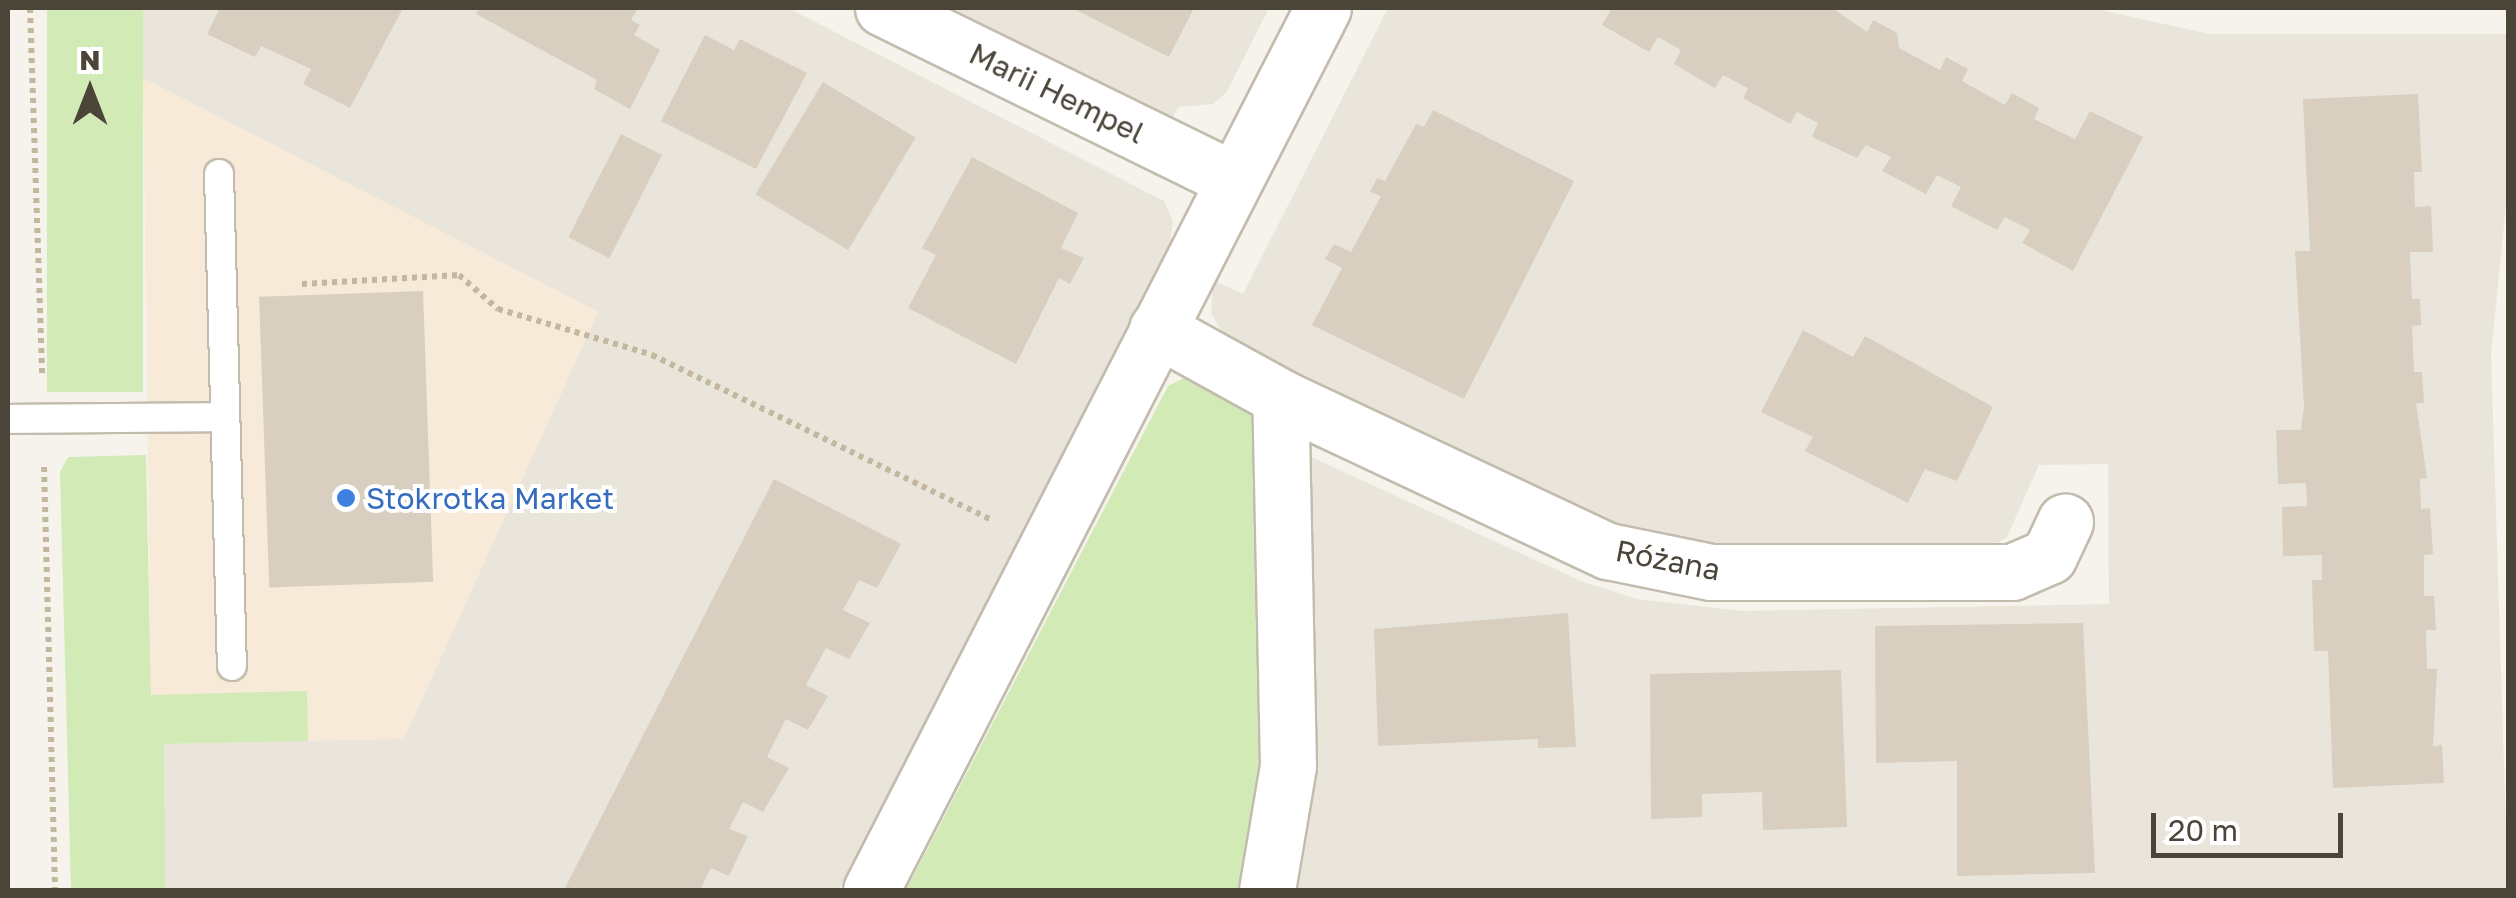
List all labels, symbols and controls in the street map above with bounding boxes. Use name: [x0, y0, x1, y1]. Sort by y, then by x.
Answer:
street label: Marii Hempel: [964, 35, 1150, 151]
north arrow: [40, 40, 140, 140]
text: N: [79, 43, 101, 76]
place label: Stokrotka Market: [366, 480, 614, 516]
marker: Stokrotka Market: [335, 487, 357, 509]
street label: Różana: [1613, 532, 1723, 588]
scale bar: [2156, 793, 2348, 855]
text: 20 m: [2168, 812, 2238, 848]

